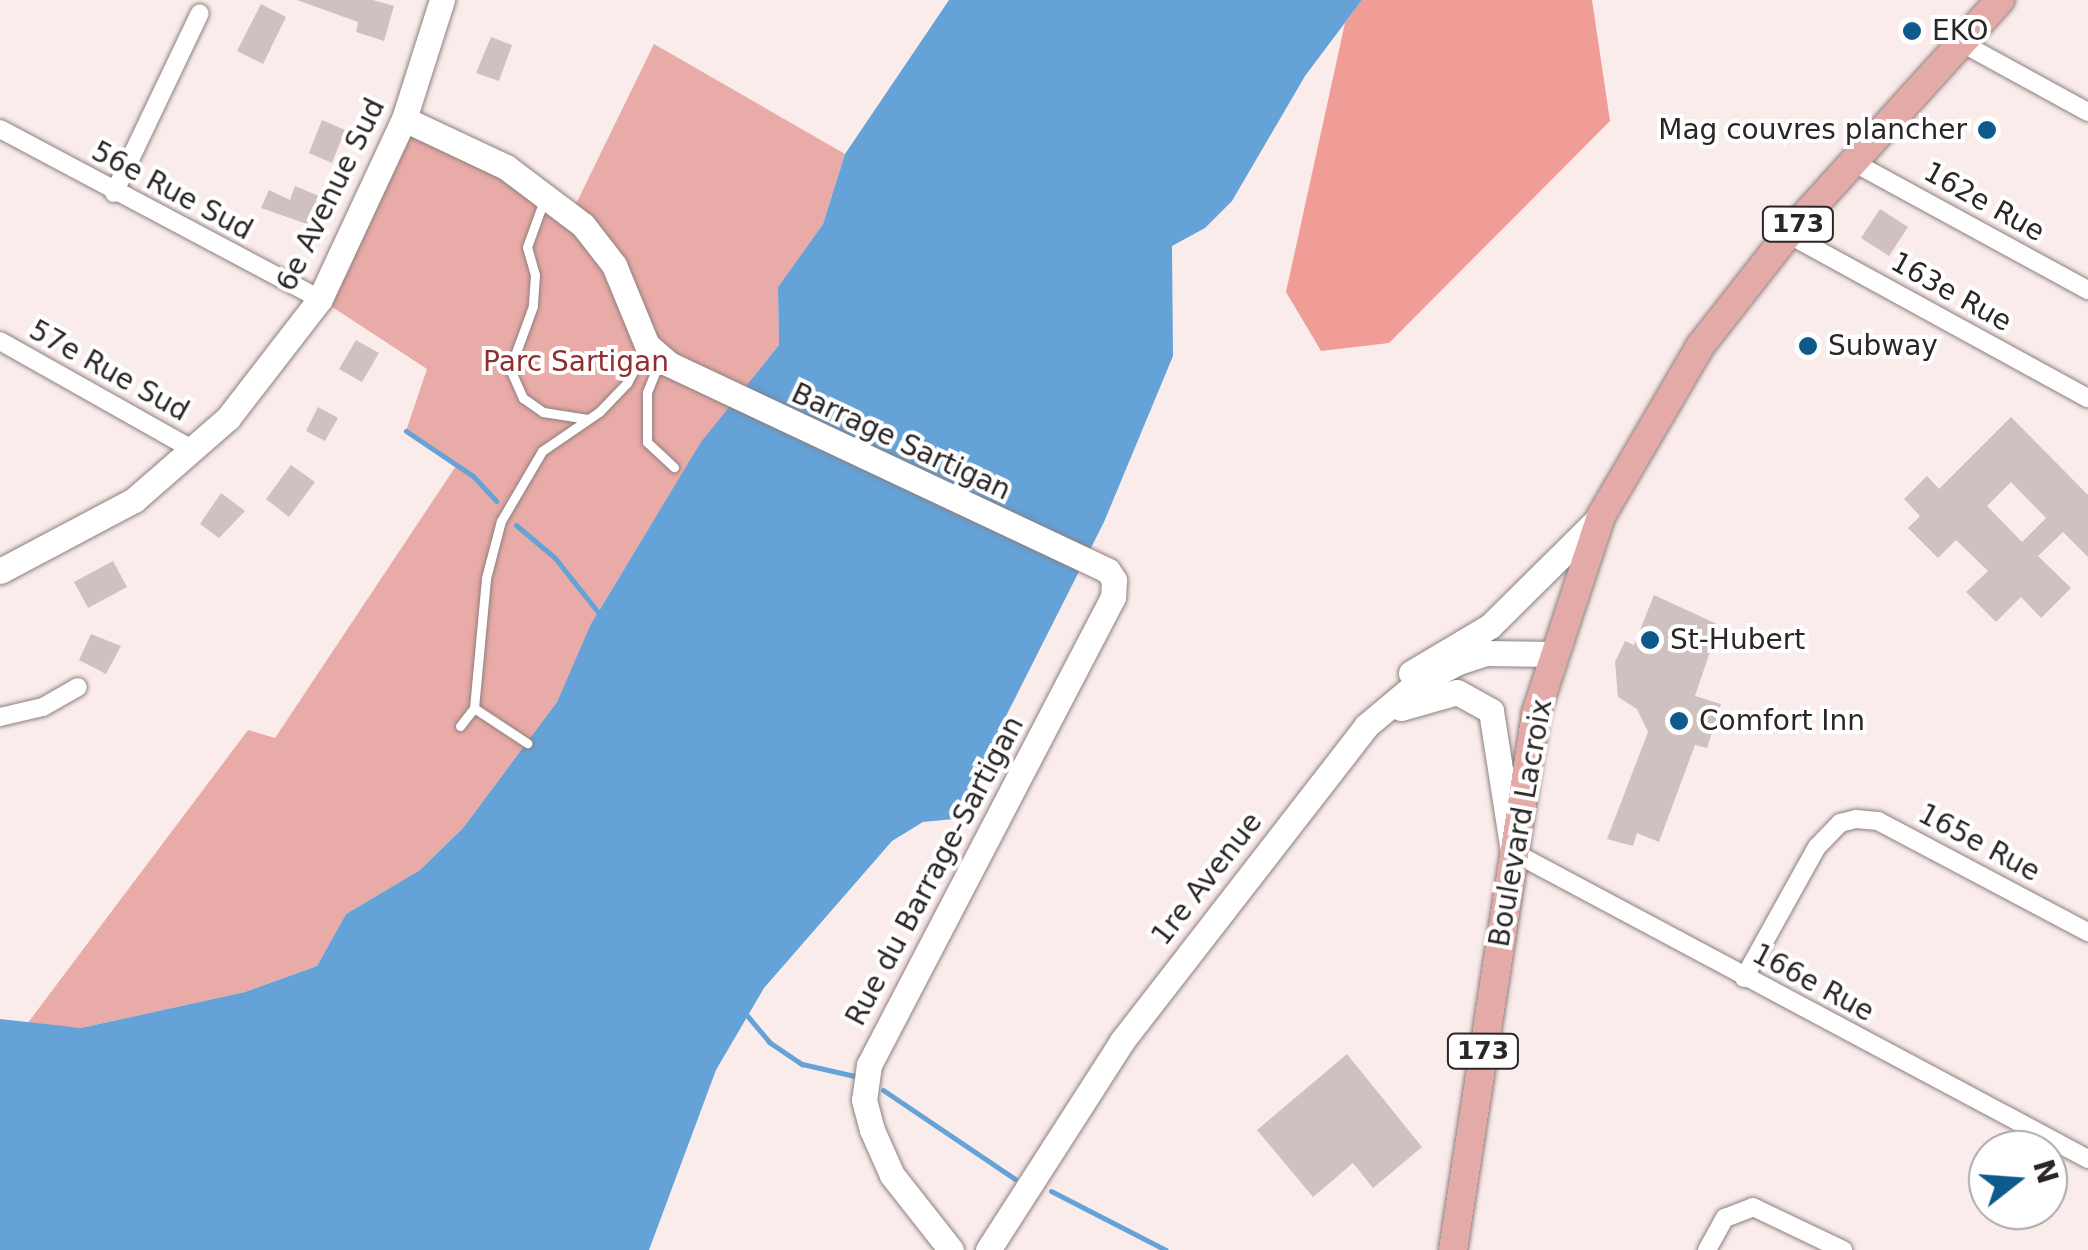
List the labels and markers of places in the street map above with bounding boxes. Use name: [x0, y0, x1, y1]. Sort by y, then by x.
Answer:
place label: EKO: [1932, 14, 1989, 48]
marker: EKO: [1901, 20, 1923, 42]
place label: Mag couvres plancher: [1658, 113, 1967, 147]
marker: Mag couvres plancher: [1976, 119, 1998, 141]
place label: Subway: [1828, 329, 1938, 363]
marker: Subway: [1797, 335, 1819, 357]
place label: St-Hubert: [1670, 623, 1805, 657]
marker: St-Hubert: [1639, 629, 1661, 651]
place label: Comfort Inn: [1699, 704, 1865, 738]
marker: Comfort Inn: [1668, 710, 1690, 732]

